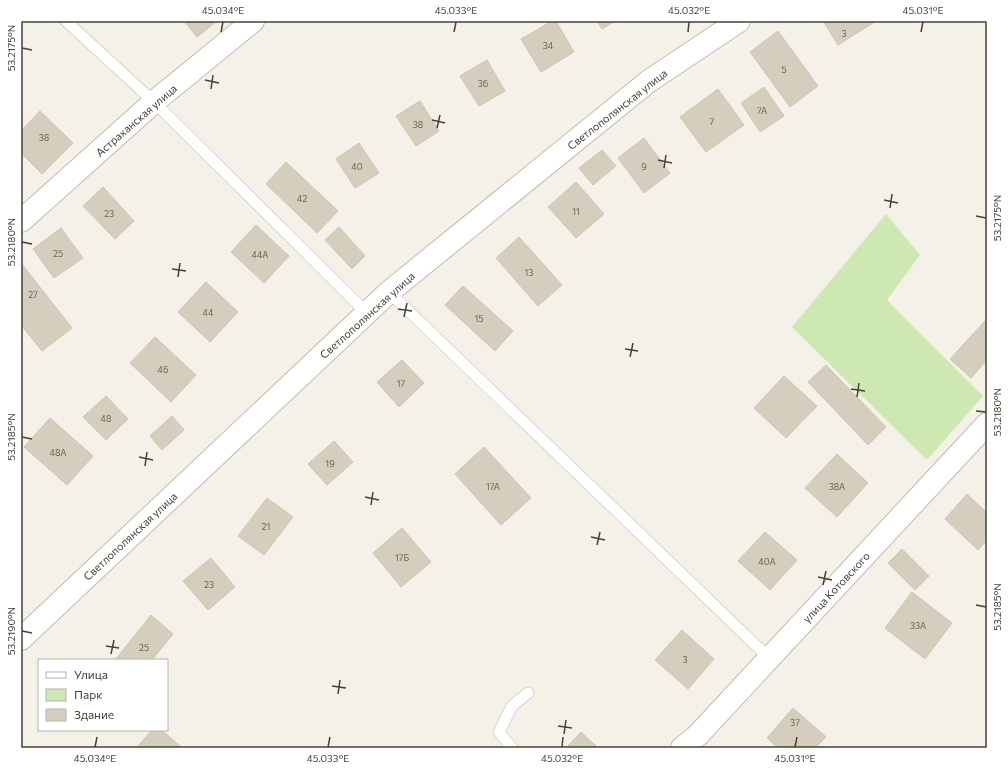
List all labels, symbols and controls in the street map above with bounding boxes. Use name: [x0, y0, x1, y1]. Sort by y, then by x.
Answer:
text: 45.034°E: [202, 4, 244, 16]
text: 45.033°E: [435, 4, 477, 16]
text: 45.032°E: [668, 4, 710, 16]
text: 45.031°E: [903, 4, 944, 16]
text: 53.2175°N: [5, 25, 17, 71]
house number: 3: [841, 28, 847, 39]
house number: 34: [543, 40, 554, 51]
house number: 5: [781, 64, 787, 75]
street label: Светлополянская улица: [564, 66, 670, 152]
house number: 36: [478, 78, 488, 89]
street label: Астраханская улица: [93, 81, 179, 159]
house number: 7А: [757, 105, 767, 116]
house number: 7: [710, 116, 715, 127]
house number: 38: [413, 119, 423, 130]
house number: 38: [39, 132, 49, 143]
house number: 40: [351, 161, 363, 172]
house number: 9: [641, 161, 647, 172]
house number: 42: [297, 193, 307, 204]
text: 53.2175°N: [991, 195, 1003, 241]
house number: 11: [572, 206, 580, 217]
house number: 23: [104, 208, 114, 219]
text: 53.2180°N: [5, 218, 17, 266]
house number: 25: [53, 248, 63, 259]
house number: 44А: [251, 249, 269, 260]
house number: 13: [525, 267, 533, 278]
street label: Светлополянская улица: [317, 269, 417, 361]
house number: 27: [28, 289, 38, 300]
house number: 44: [203, 307, 214, 318]
house number: 15: [474, 313, 484, 324]
house number: 46: [158, 364, 168, 375]
house number: 17: [397, 378, 406, 389]
text: 53.2180°N: [991, 388, 1003, 436]
text: 53.2185°N: [5, 413, 17, 461]
house number: 48: [101, 413, 111, 424]
house number: 48А: [50, 447, 66, 458]
house number: 19: [325, 458, 335, 469]
house number: 17А: [486, 481, 500, 492]
house number: 38А: [829, 481, 845, 492]
street label: Светлополянская улица: [81, 489, 179, 583]
house number: 21: [262, 521, 270, 532]
street label: улица Котовского: [800, 549, 872, 625]
house number: 17Б: [395, 552, 409, 563]
house number: 40А: [758, 556, 776, 567]
house number: 23: [204, 579, 214, 590]
text: 53.2185°N: [991, 583, 1003, 631]
text: 53.2190°N: [5, 607, 17, 655]
house number: 33А: [910, 620, 926, 631]
house number: 25: [139, 642, 149, 653]
house number: 3: [682, 654, 688, 665]
legend: [38, 659, 168, 731]
text: Улица: [74, 667, 108, 681]
text: Парк: [74, 687, 103, 701]
text: Здание: [74, 707, 114, 721]
house number: 37: [790, 717, 800, 728]
text: 45.034°E: [74, 752, 116, 764]
text: 45.033°E: [307, 752, 349, 764]
text: 45.032°E: [541, 752, 583, 764]
text: 45.031°E: [775, 752, 816, 764]

